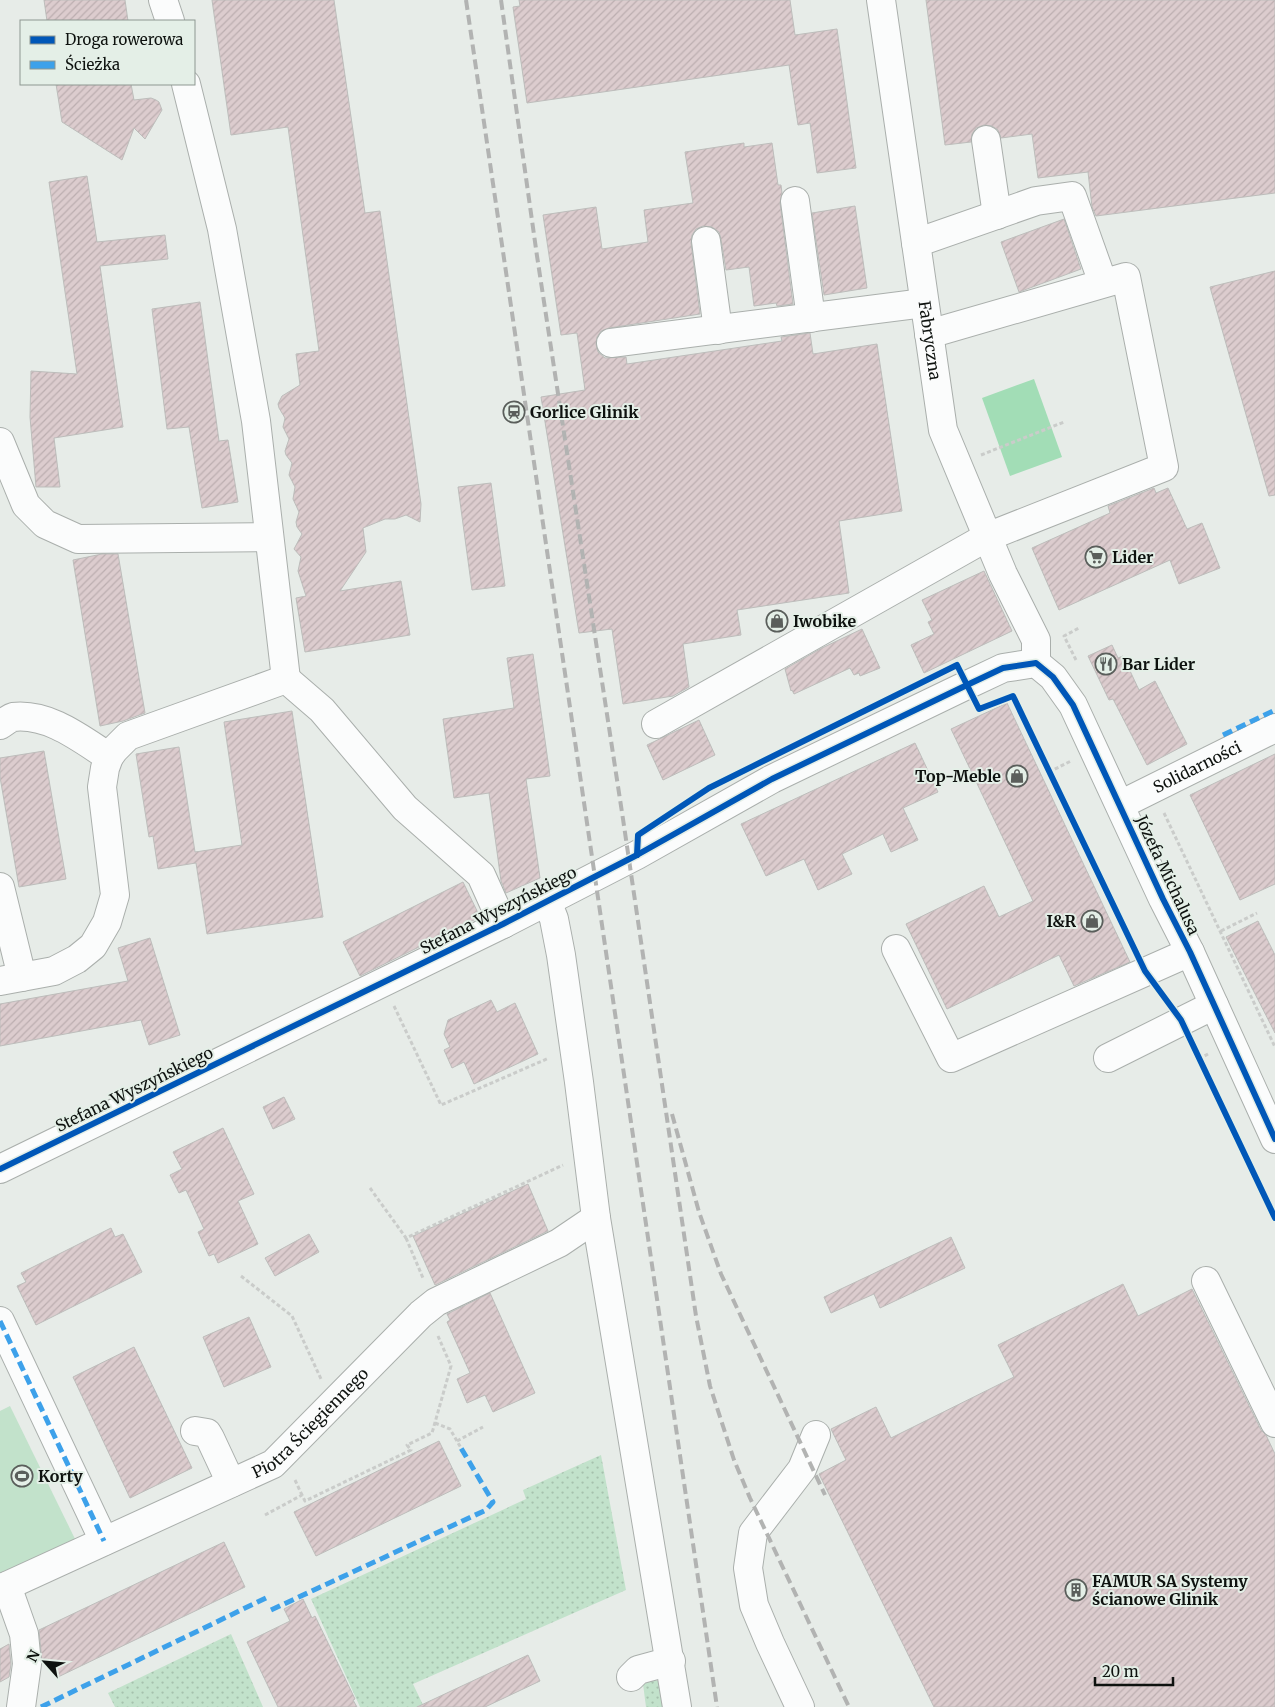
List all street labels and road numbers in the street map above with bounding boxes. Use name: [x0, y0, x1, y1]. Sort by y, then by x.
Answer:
street label: Fabryczna: [914, 300, 946, 382]
street label: Solidarności: [1150, 736, 1244, 797]
street label: Józefa Michalusa: [1131, 811, 1205, 938]
street label: Stefana Wyszyńskiego: [416, 862, 580, 958]
street label: Stefana Wyszyńskiego: [52, 1042, 216, 1136]
street label: Piotra Ściegiennego: [249, 1363, 372, 1482]

